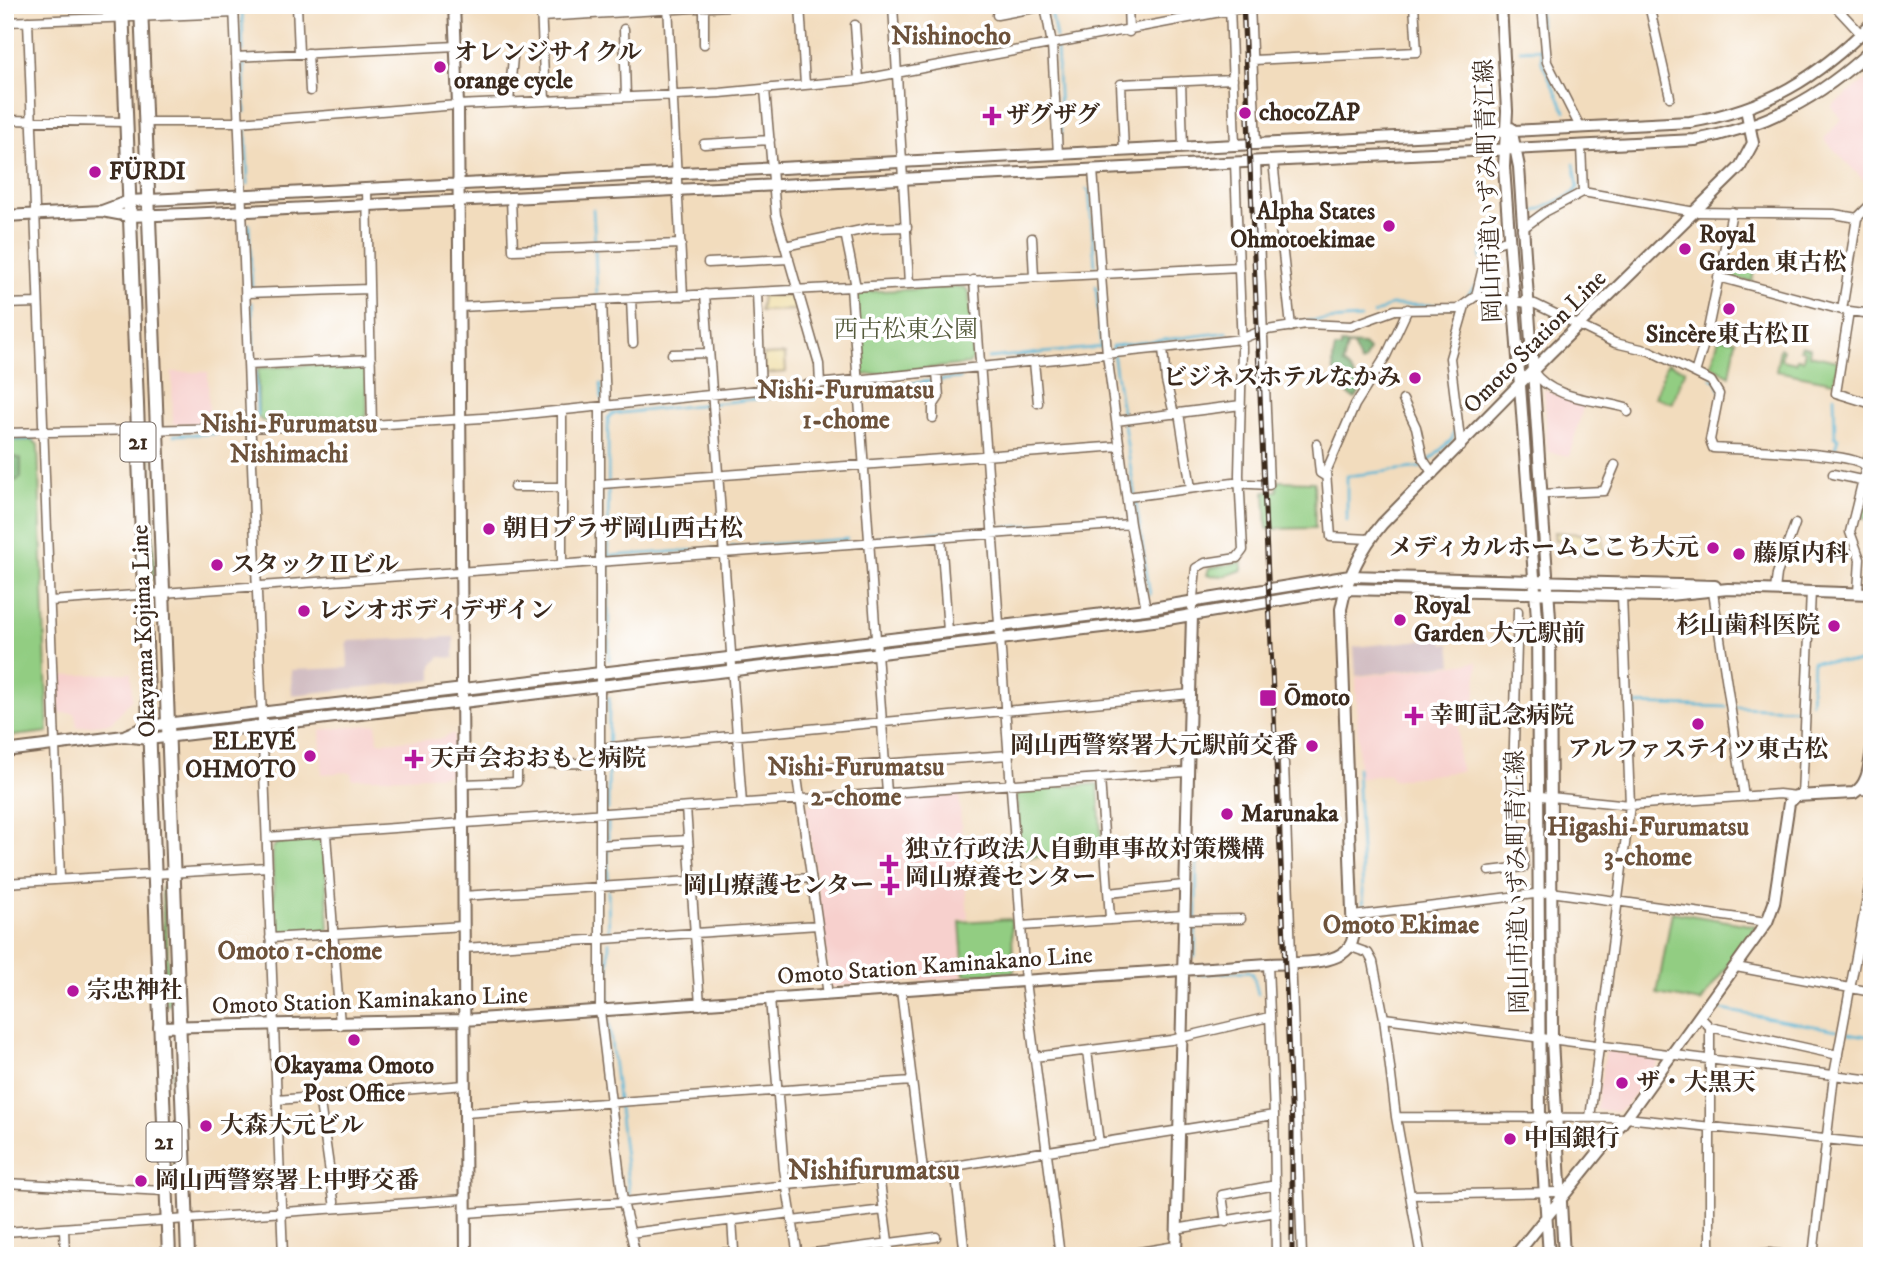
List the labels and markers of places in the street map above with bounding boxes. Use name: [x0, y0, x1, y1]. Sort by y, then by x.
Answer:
place label: オレンジサイクル orange cycle: [454, 38, 642, 96]
marker: オレンジサイクル orange cycle: [432, 59, 448, 75]
place label: chocoZAP: [1259, 98, 1360, 128]
place label: ザグザグ: [1006, 101, 1100, 131]
marker: chocoZAP: [1237, 105, 1253, 121]
marker: ザグザグ: [984, 108, 1000, 124]
place label: FÜRDI: [109, 156, 186, 187]
marker: FÜRDI: [87, 164, 103, 180]
place label: Alpha States Ohmotoekimae: [1230, 197, 1375, 255]
marker: Alpha States Ohmotoekimae: [1381, 218, 1397, 234]
place label: Royal Garden 東古松: [1699, 220, 1846, 278]
marker: Royal Garden 東古松: [1677, 241, 1693, 257]
marker: Sincère東古松Ⅱ: [1721, 301, 1737, 317]
place label: Sincère東古松Ⅱ: [1646, 320, 1812, 350]
place label: ビジネスホテルなかみ: [1163, 363, 1401, 393]
marker: ビジネスホテルなかみ: [1407, 370, 1423, 386]
place label: 朝日プラザ岡山西古松: [503, 514, 743, 544]
marker: 朝日プラザ岡山西古松: [481, 521, 497, 537]
place label: メディカルホームここち大元: [1389, 533, 1699, 563]
place label: 藤原内科: [1753, 539, 1849, 569]
marker: メディカルホームここち大元: [1705, 540, 1721, 556]
marker: 藤原内科: [1731, 546, 1747, 562]
place label: スタックⅡビル: [231, 550, 399, 580]
marker: スタックⅡビル: [209, 557, 225, 573]
place label: Royal Garden 大元駅前: [1414, 591, 1585, 649]
place label: レシオボディデザイン: [318, 596, 554, 626]
marker: レシオボディデザイン: [296, 603, 312, 619]
place label: 杉山歯科医院: [1676, 611, 1820, 641]
marker: Royal Garden 大元駅前: [1392, 612, 1408, 628]
marker: 杉山歯科医院: [1826, 618, 1842, 634]
place label: Ōmoto: [1284, 683, 1350, 713]
marker: Ōmoto: [1258, 688, 1278, 708]
place label: 幸町記念病院: [1430, 701, 1574, 731]
marker: 幸町記念病院: [1404, 706, 1424, 726]
marker: アルファステイツ東古松: [1690, 716, 1706, 732]
place label: ELEVÉ OHMOTO: [185, 726, 296, 785]
place label: 岡山西警察署大元駅前交番: [1010, 731, 1298, 761]
place label: アルファステイツ東古松: [1568, 735, 1828, 765]
marker: 岡山西警察署大元駅前交番: [1304, 738, 1320, 754]
place label: 天声会おおもと病院: [430, 744, 646, 774]
marker: ELEVÉ OHMOTO: [302, 748, 318, 764]
marker: 天声会おおもと病院: [404, 749, 424, 769]
place label: Marunaka: [1241, 799, 1339, 829]
marker: Marunaka: [1219, 806, 1235, 822]
place label: 独立行政法人自動車事故対策機構 岡山療養センター: [905, 835, 1265, 893]
marker: 独立行政法人自動車事故対策機構 岡山療養センター: [879, 854, 899, 874]
place label: 岡山療護センター: [683, 871, 874, 901]
marker: 岡山療護センター: [880, 876, 900, 896]
place label: 宗忠神社: [87, 976, 183, 1006]
marker: 宗忠神社: [65, 983, 81, 999]
marker: Okayama Omoto Post Office: [346, 1032, 362, 1048]
place label: Okayama Omoto Post Office: [274, 1051, 434, 1109]
place label: ザ・大黒天: [1636, 1068, 1756, 1098]
marker: ザ・大黒天: [1614, 1075, 1630, 1091]
place label: 大森大元ビル: [220, 1111, 364, 1141]
marker: 大森大元ビル: [198, 1118, 214, 1134]
place label: 中国銀行: [1524, 1124, 1620, 1154]
marker: 中国銀行: [1502, 1131, 1518, 1147]
place label: 岡山西警察署上中野交番: [155, 1166, 419, 1196]
marker: 岡山西警察署上中野交番: [133, 1173, 149, 1189]

